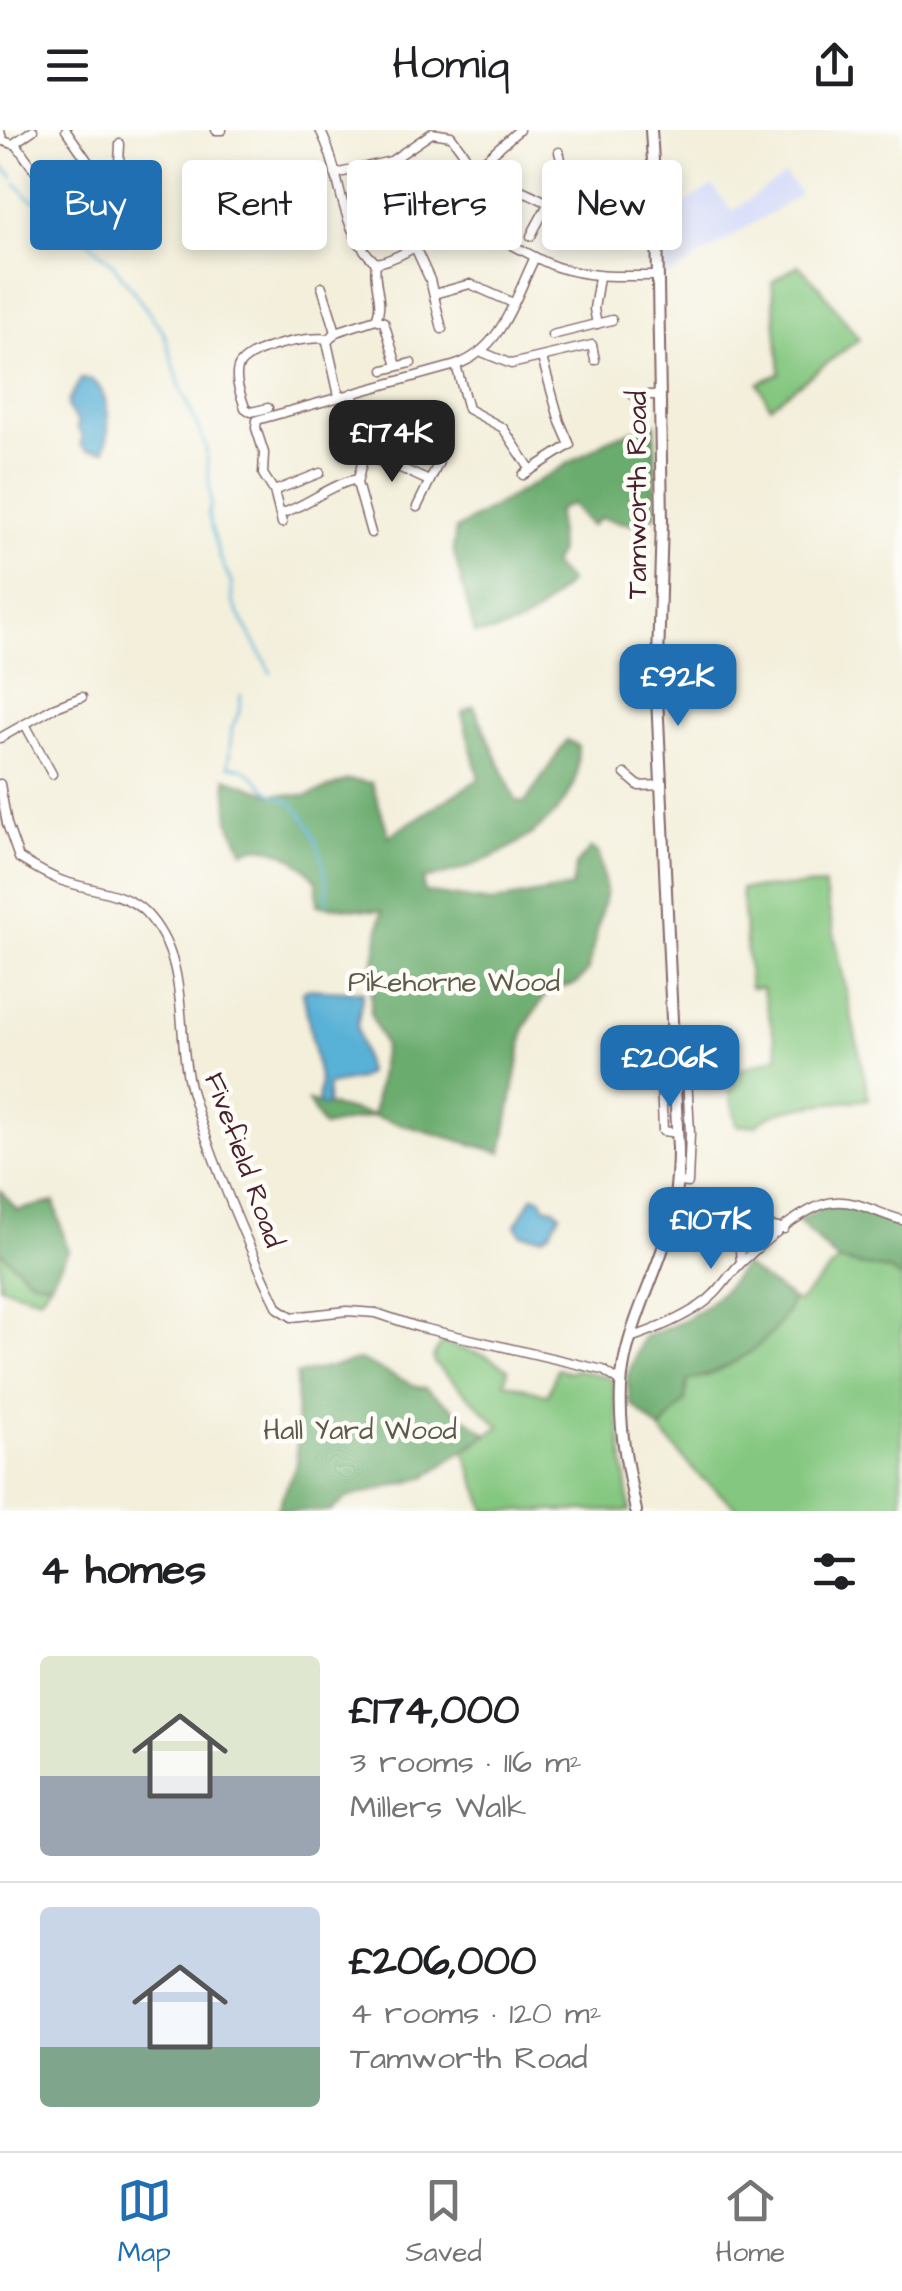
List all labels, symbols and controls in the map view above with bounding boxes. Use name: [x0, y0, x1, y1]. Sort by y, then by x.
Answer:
text: Homiq: [392, 34, 510, 96]
icon: menu: [40, 38, 95, 93]
icon: share: [807, 38, 862, 93]
chip: Buy: [30, 160, 162, 250]
chip: Rent: [182, 160, 327, 250]
chip: Filters: [347, 160, 522, 250]
chip: New: [542, 160, 682, 250]
street label: Tamworth Road: [618, 391, 657, 599]
pin: £174K: [322, 400, 462, 485]
text: £174K: [351, 410, 433, 455]
pin: £92K: [619, 644, 737, 729]
text: £92K: [641, 654, 715, 699]
park label: Pikehorne Wood: [348, 963, 560, 1002]
pin: £206K: [600, 1025, 740, 1110]
text: £206K: [622, 1035, 718, 1080]
street label: Fivefield Road: [194, 1067, 294, 1253]
pin: £107K: [641, 1187, 781, 1272]
text: £107K: [671, 1197, 751, 1242]
park label: Hall Yard Wood: [263, 1411, 457, 1450]
text: 4 homes: [40, 1542, 206, 1600]
icon: filters: [807, 1544, 862, 1599]
text: £174,000: [350, 1682, 519, 1740]
icon: home: [120, 1696, 240, 1816]
text: 3 rooms · 116 m²: [350, 1740, 582, 1785]
text: Millers Walk: [350, 1785, 526, 1830]
text: £206,000: [350, 1933, 536, 1991]
icon: home: [120, 1947, 240, 2067]
text: 4 rooms · 120 m²: [350, 1991, 602, 2036]
text: Tamworth Road: [350, 2036, 588, 2081]
tab: Map: [117, 2173, 172, 2272]
tab: Saved: [406, 2173, 482, 2272]
tab: Home: [715, 2173, 785, 2272]

